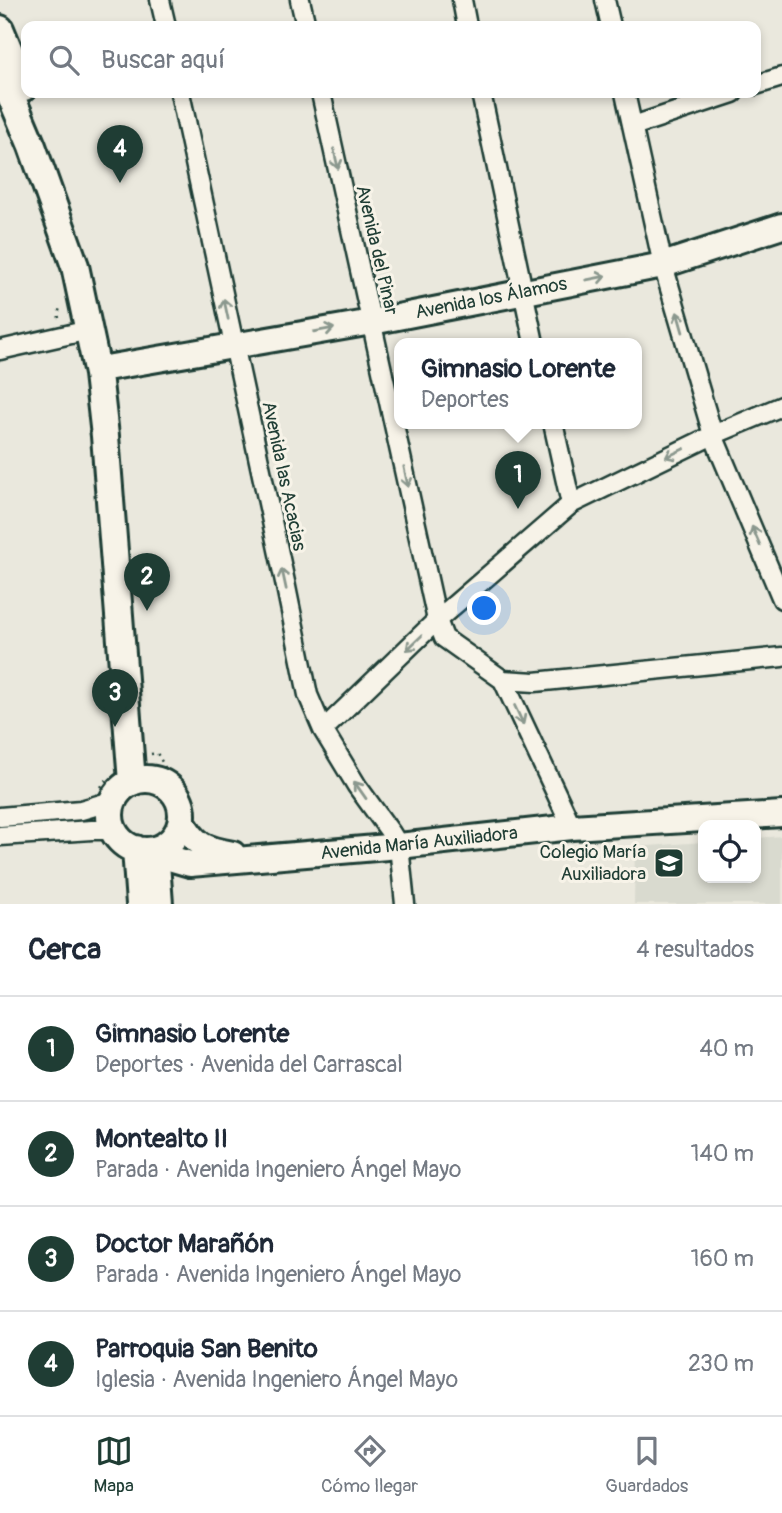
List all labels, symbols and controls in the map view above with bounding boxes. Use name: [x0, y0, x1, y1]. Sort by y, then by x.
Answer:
search box: [21, 21, 761, 98]
icon: search: [45, 41, 83, 79]
text: Buscar aquí: [101, 44, 225, 76]
pin: 4: [97, 125, 143, 183]
one-way arrow: [329, 147, 343, 170]
street label: Avenida del Pinar: [350, 183, 404, 318]
street label: Avenida los Álamos: [413, 271, 569, 324]
one-way arrow: [584, 271, 607, 284]
one-way arrow: [219, 298, 233, 321]
one-way arrow: [672, 312, 685, 334]
one-way arrow: [312, 323, 335, 336]
popup: [394, 338, 642, 429]
text: Gimnasio Lorente: [421, 353, 615, 385]
text: Deportes: [421, 385, 509, 414]
street label: Avenida las Acacias: [256, 399, 312, 553]
one-way arrow: [665, 447, 686, 461]
pin: 1: [495, 451, 541, 509]
one-way arrow: [400, 465, 413, 488]
one-way arrow: [748, 526, 761, 548]
pin: 2: [124, 553, 170, 611]
one-way arrow: [277, 568, 291, 591]
your location: [467, 591, 501, 625]
one-way arrow: [405, 634, 422, 651]
pin: 3: [92, 669, 138, 727]
one-way arrow: [513, 704, 527, 725]
one-way arrow: [353, 781, 367, 800]
map controls: [698, 820, 761, 883]
button: locate: [698, 820, 761, 883]
street label: Avenida María Auxiliadora: [319, 821, 519, 865]
place label: Colegio María Auxiliadora: [539, 840, 646, 886]
school or university icon: Colegio María Auxiliadora: [652, 846, 686, 880]
text: Cerca: [28, 931, 101, 968]
text: 4 resultados: [636, 935, 754, 964]
text: Gimnasio Lorente: [95, 1018, 289, 1050]
text: 1: [47, 1034, 56, 1063]
text: 40 m: [700, 1034, 754, 1063]
text: Deportes · Avenida del Carrascal: [95, 1050, 403, 1079]
text: Montealto II: [95, 1123, 228, 1155]
text: 2: [45, 1139, 57, 1168]
text: 140 m: [691, 1139, 754, 1168]
text: Parada · Avenida Ingeniero Ángel Mayo: [95, 1155, 461, 1184]
text: Doctor Marañón: [95, 1228, 274, 1260]
text: 3: [45, 1244, 57, 1273]
text: 160 m: [690, 1244, 754, 1273]
text: Parada · Avenida Ingeniero Ángel Mayo: [95, 1260, 461, 1289]
text: Parroquia San Benito: [95, 1333, 318, 1365]
text: 4: [44, 1349, 58, 1378]
text: 230 m: [688, 1349, 754, 1378]
text: Iglesia · Avenida Ingeniero Ángel Mayo: [95, 1365, 458, 1394]
tab: Mapa: [94, 1432, 134, 1498]
tab: Cómo llegar: [321, 1432, 418, 1498]
tab: Guardados: [605, 1432, 688, 1498]

